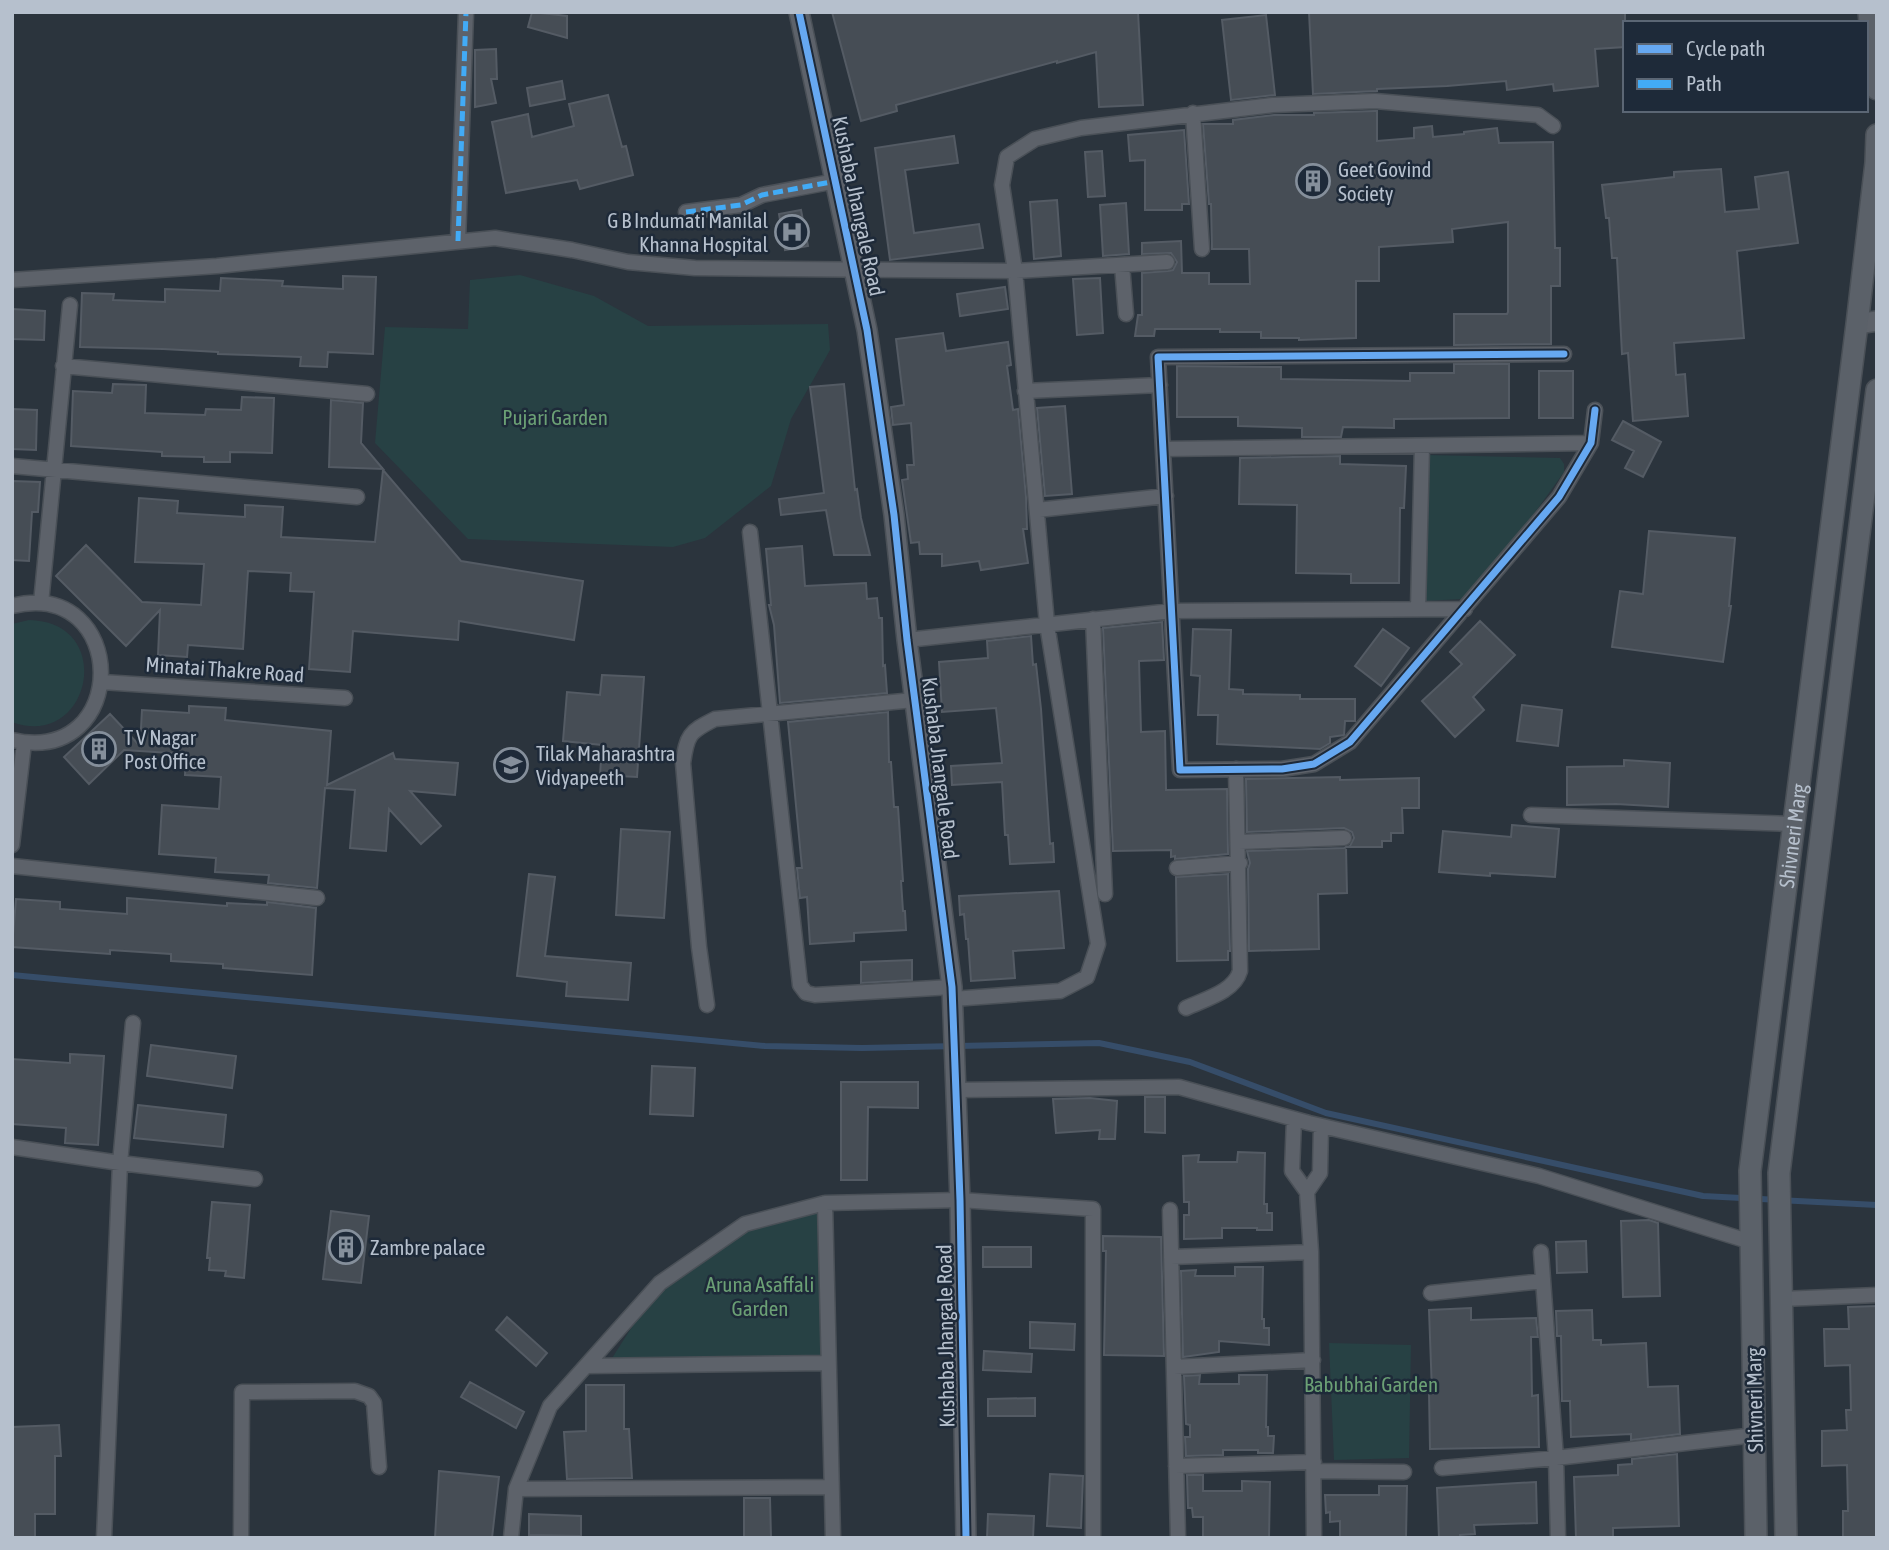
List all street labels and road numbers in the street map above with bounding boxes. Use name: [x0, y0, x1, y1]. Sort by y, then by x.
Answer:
street label: Kushaba Jhangale Road: [828, 114, 890, 298]
street label: Minatai Thakre Road: [145, 651, 305, 687]
street label: Kushaba Jhangale Road: [918, 676, 964, 860]
street label: Shivneri Marg: [1774, 782, 1811, 889]
street label: Kushaba Jhangale Road: [931, 1244, 959, 1428]
street label: Shivneri Marg: [1741, 1348, 1767, 1452]

